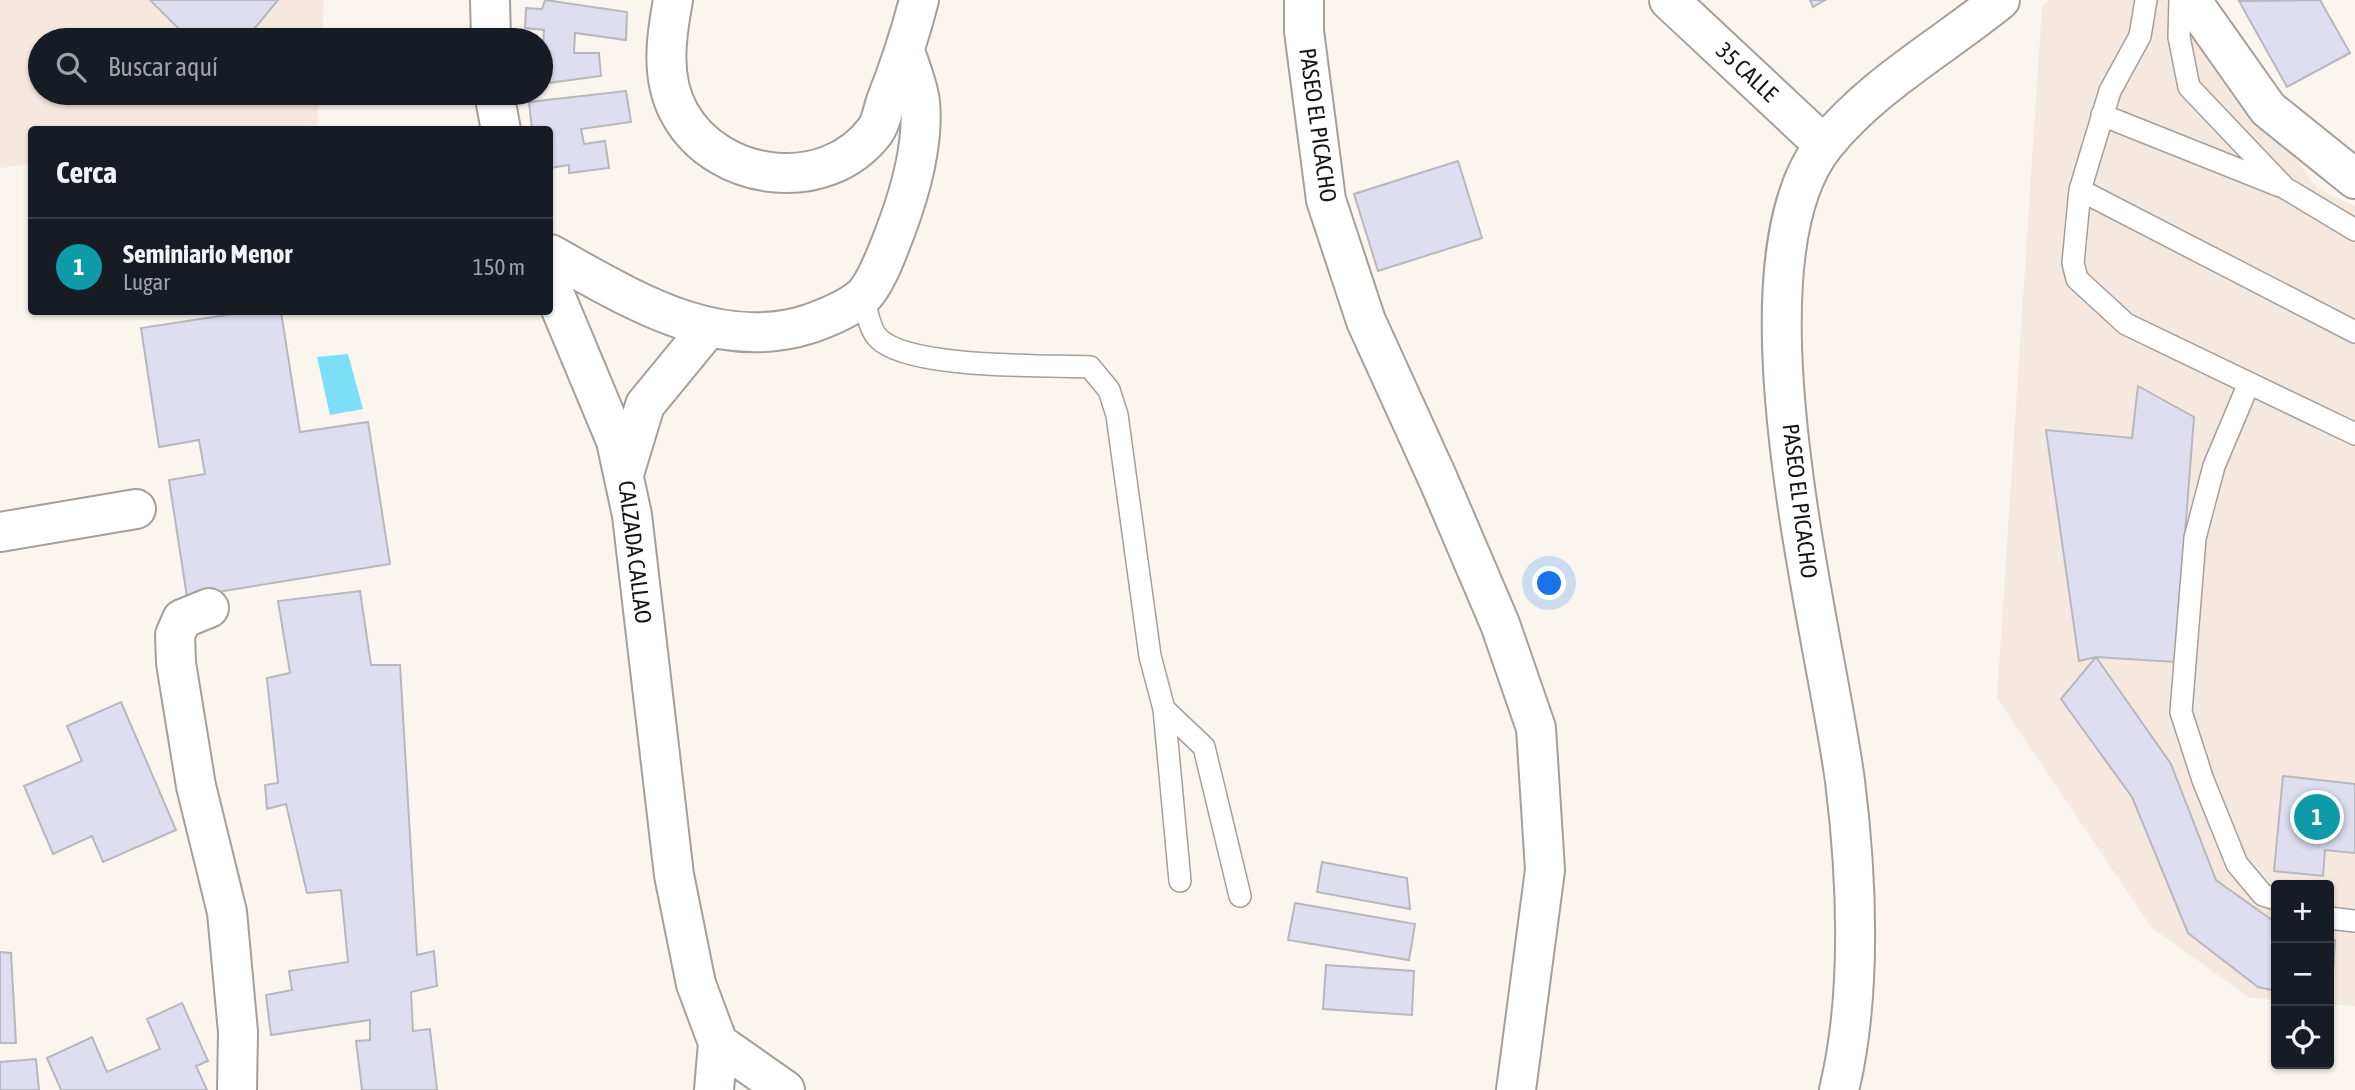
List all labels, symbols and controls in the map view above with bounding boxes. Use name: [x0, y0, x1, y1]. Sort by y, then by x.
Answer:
search box: [28, 28, 553, 105]
street label: 35 CALLE: [1711, 37, 1783, 107]
street label: PASEO EL PICACHO: [1294, 46, 1342, 204]
icon: search: [52, 48, 90, 86]
text: Buscar aquí: [108, 52, 218, 82]
text: Cerca: [56, 155, 117, 189]
text: Seminiario Menor: [123, 239, 292, 269]
text: 1: [74, 254, 84, 280]
text: 150 m: [473, 254, 525, 280]
text: Lugar: [123, 269, 170, 295]
street label: PASEO EL PICACHO: [1778, 422, 1822, 580]
street label: CALZADA CALLAO: [613, 479, 657, 625]
your location: [1532, 566, 1566, 600]
pin: 1: [2294, 791, 2340, 843]
map controls: [2271, 880, 2334, 1069]
button: +: [2271, 880, 2334, 943]
button: −: [2271, 943, 2334, 1006]
button: locate: [2271, 1006, 2334, 1069]

